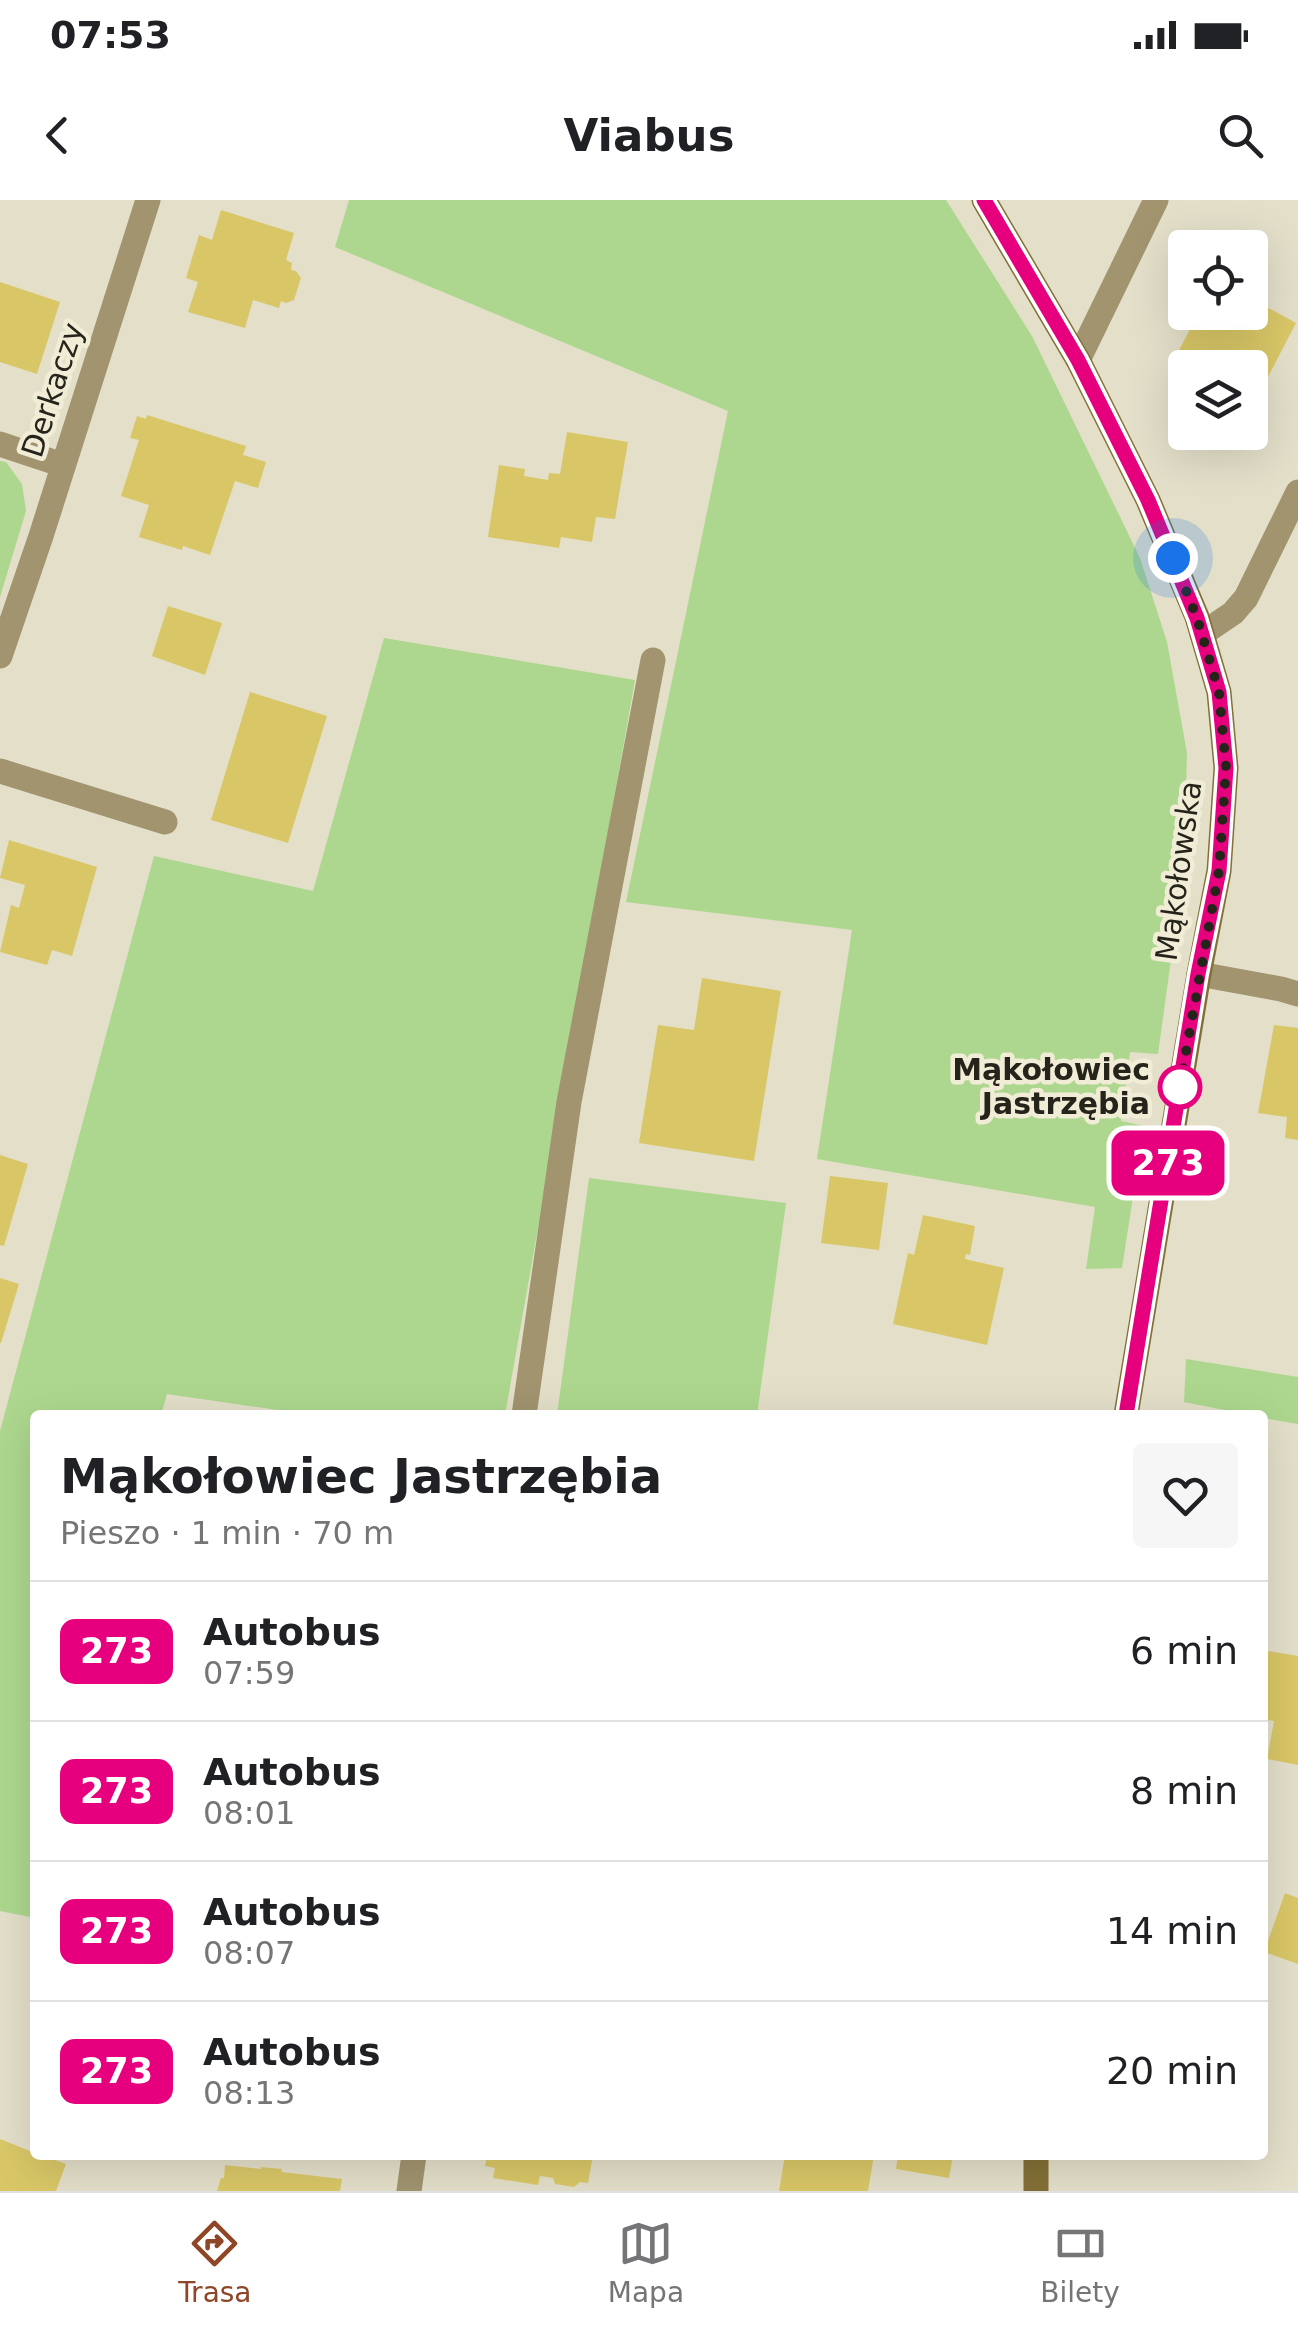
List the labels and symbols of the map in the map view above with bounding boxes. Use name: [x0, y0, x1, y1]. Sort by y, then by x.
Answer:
street label: Derkaczy: [14, 318, 91, 461]
your location: [1148, 533, 1198, 583]
street label: Mąkołowska: [1149, 779, 1208, 963]
place label: Mąkołowiec Jastrzębia: [952, 1052, 1150, 1121]
marker: Mąkołowiec Jastrzębia: [1159, 1066, 1201, 1108]
line badge: 273: [1110, 1130, 1226, 1196]

